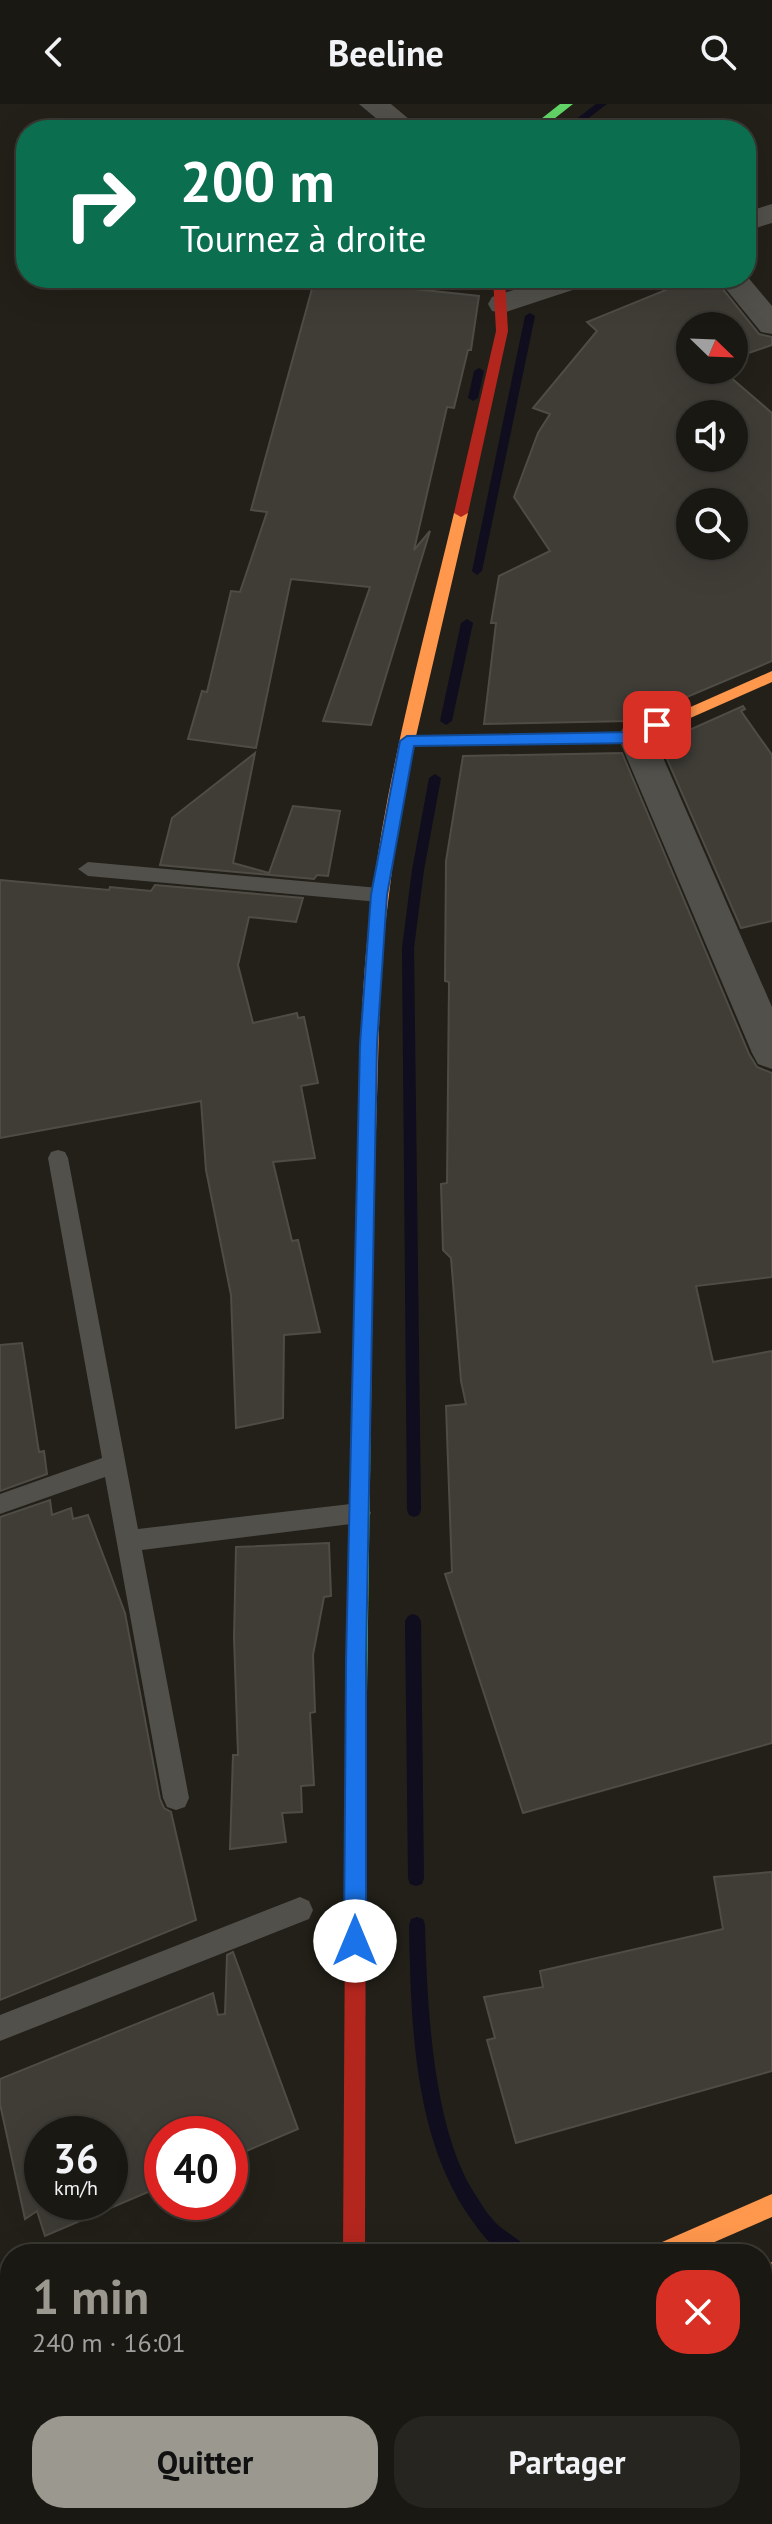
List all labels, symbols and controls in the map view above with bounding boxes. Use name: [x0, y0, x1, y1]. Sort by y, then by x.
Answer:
text: Beeline: [328, 29, 444, 76]
icon: back: [32, 30, 76, 74]
icon: search: [696, 30, 740, 74]
text: 200 m: [180, 145, 335, 217]
icon: right: [48, 152, 152, 256]
text: Tournez à droite: [180, 215, 427, 262]
north arrow: [676, 312, 748, 384]
map controls: [676, 312, 748, 560]
button: sound: [676, 400, 748, 472]
button: search: [676, 488, 748, 560]
pin: [623, 691, 691, 759]
icon: arrive: [635, 703, 679, 747]
position arrow: [313, 1899, 397, 1983]
speed limit sign: 40: [144, 2116, 248, 2220]
text: 36: [53, 2132, 99, 2184]
text: km/h: [54, 2175, 98, 2201]
text: 1 min: [32, 2265, 149, 2327]
button: close: [656, 2270, 740, 2354]
text: 240 m · 16:01: [32, 2326, 186, 2359]
button: Quitter: [32, 2416, 378, 2508]
button: Partager: [394, 2416, 740, 2508]

